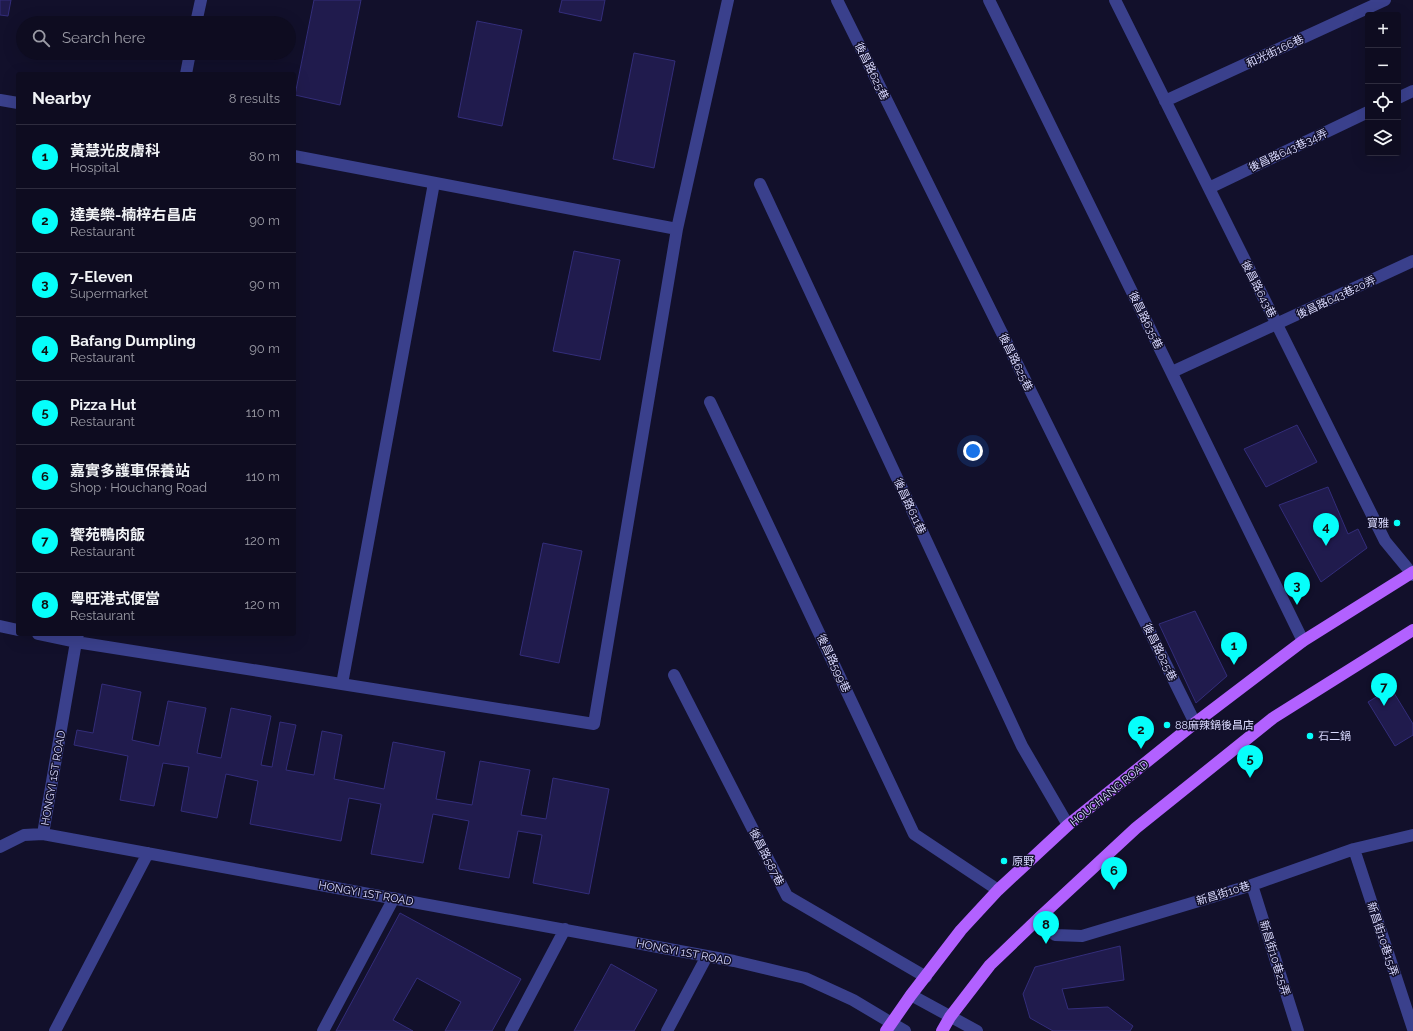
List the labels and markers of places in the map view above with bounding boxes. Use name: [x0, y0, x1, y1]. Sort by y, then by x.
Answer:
pin: 4: [1313, 513, 1339, 546]
place label: 寶雅: [1367, 517, 1389, 530]
marker: 寶雅: [1392, 518, 1402, 528]
pin: 3: [1284, 572, 1310, 605]
pin: 1: [1221, 632, 1247, 665]
pin: 7: [1371, 673, 1397, 706]
pin: 2: [1128, 716, 1154, 749]
place label: 88麻辣鍋後昌店: [1175, 719, 1254, 732]
marker: 88麻辣鍋後昌店: [1162, 720, 1172, 730]
place label: 石二鍋: [1318, 730, 1351, 743]
marker: 石二鍋: [1305, 731, 1315, 741]
pin: 5: [1237, 745, 1263, 778]
place label: 原野: [1012, 855, 1034, 868]
marker: 原野: [999, 856, 1009, 866]
pin: 6: [1101, 857, 1127, 890]
pin: 8: [1033, 911, 1059, 944]

